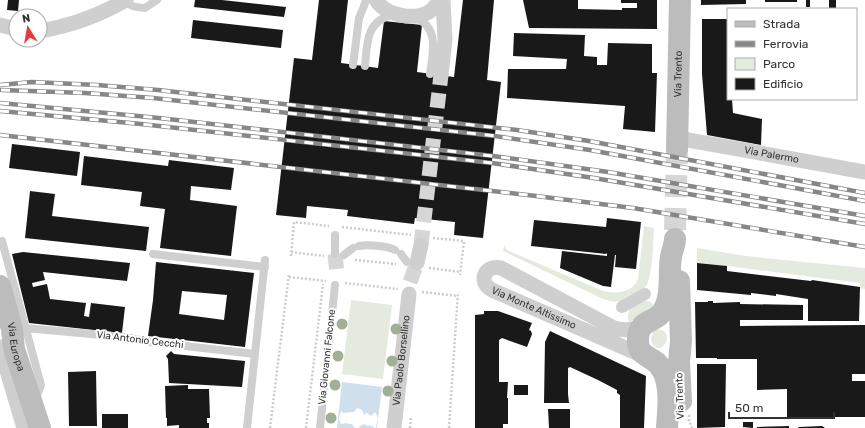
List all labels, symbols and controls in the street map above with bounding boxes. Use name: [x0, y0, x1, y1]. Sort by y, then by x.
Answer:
north arrow: [8, 8, 48, 48]
legend: [727, 8, 857, 100]
text: N: [21, 12, 31, 26]
text: Strada: [763, 17, 800, 31]
text: Ferrovia: [763, 37, 808, 51]
street label: Via Trento: [672, 50, 685, 97]
text: Parco: [763, 57, 795, 71]
text: Edificio: [763, 77, 803, 91]
street label: Via Palermo: [743, 144, 800, 166]
street label: Via Monte Altissimo: [490, 284, 578, 332]
street label: Via Giovanni Falcone: [316, 308, 338, 405]
street label: Via Paolo Borsellino: [391, 314, 413, 406]
street label: Via Europa: [4, 321, 27, 373]
street label: Via Antonio Cecchi: [96, 329, 184, 351]
street label: Via Trento: [673, 372, 687, 419]
scale bar: [729, 394, 834, 420]
text: 50 m: [735, 401, 763, 415]

